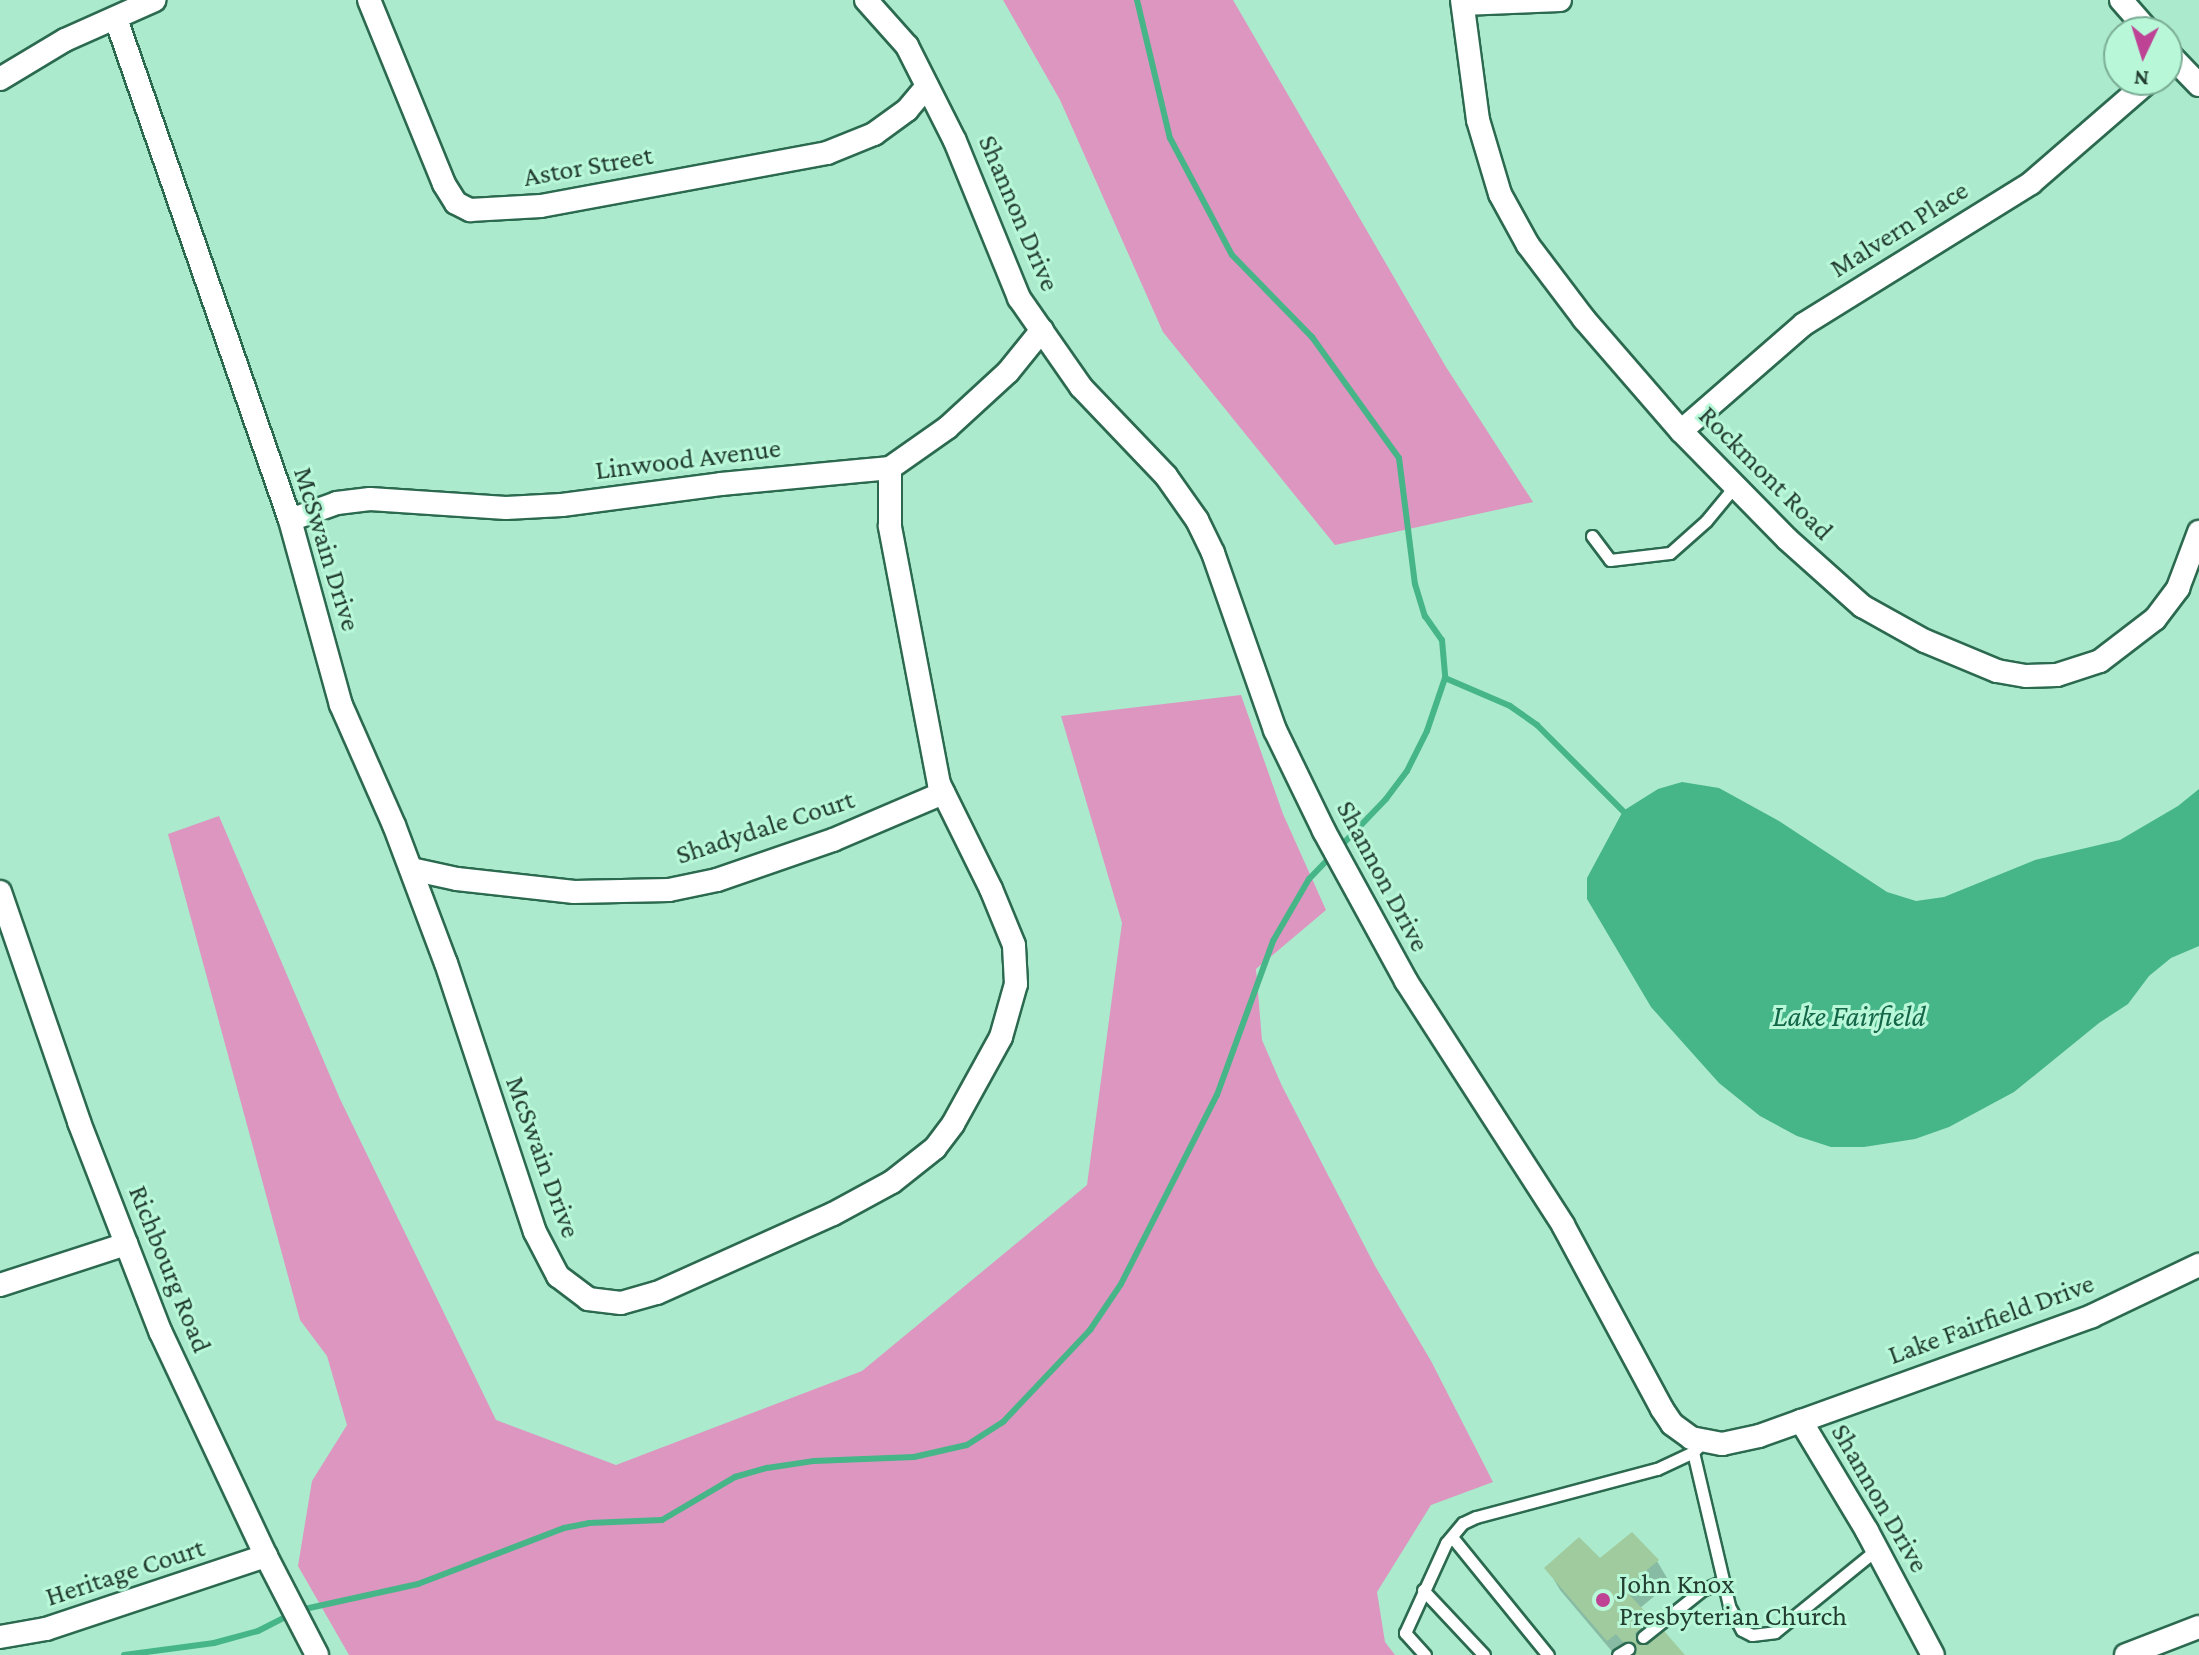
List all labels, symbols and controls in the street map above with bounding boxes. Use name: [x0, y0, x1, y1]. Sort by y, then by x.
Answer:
north arrow: [2103, 16, 2183, 96]
text: N: [2133, 65, 2150, 91]
street label: Shannon Drive: [971, 130, 1067, 296]
street label: Astor Street: [521, 138, 655, 194]
street label: Malvern Place: [1824, 173, 1974, 285]
street label: Rockmont Road: [1692, 399, 1840, 547]
street label: Linwood Avenue: [593, 431, 783, 487]
street label: McSwain Drive: [286, 463, 368, 635]
street label: Shadydale Court: [672, 782, 858, 872]
street label: Shannon Drive: [1329, 795, 1437, 957]
water label: Lake Fairfield: [1772, 998, 1926, 1034]
street label: McSwain Drive: [498, 1072, 588, 1242]
street label: Richbourg Road: [121, 1180, 219, 1358]
street label: Lake Fairfield Drive: [1883, 1266, 2099, 1372]
street label: Shannon Drive: [1824, 1418, 1936, 1578]
street label: Heritage Court: [41, 1530, 209, 1614]
place label: John Knox Presbyterian Church: [1619, 1567, 1847, 1633]
marker: John Knox Presbyterian Church: [1594, 1591, 1612, 1609]

